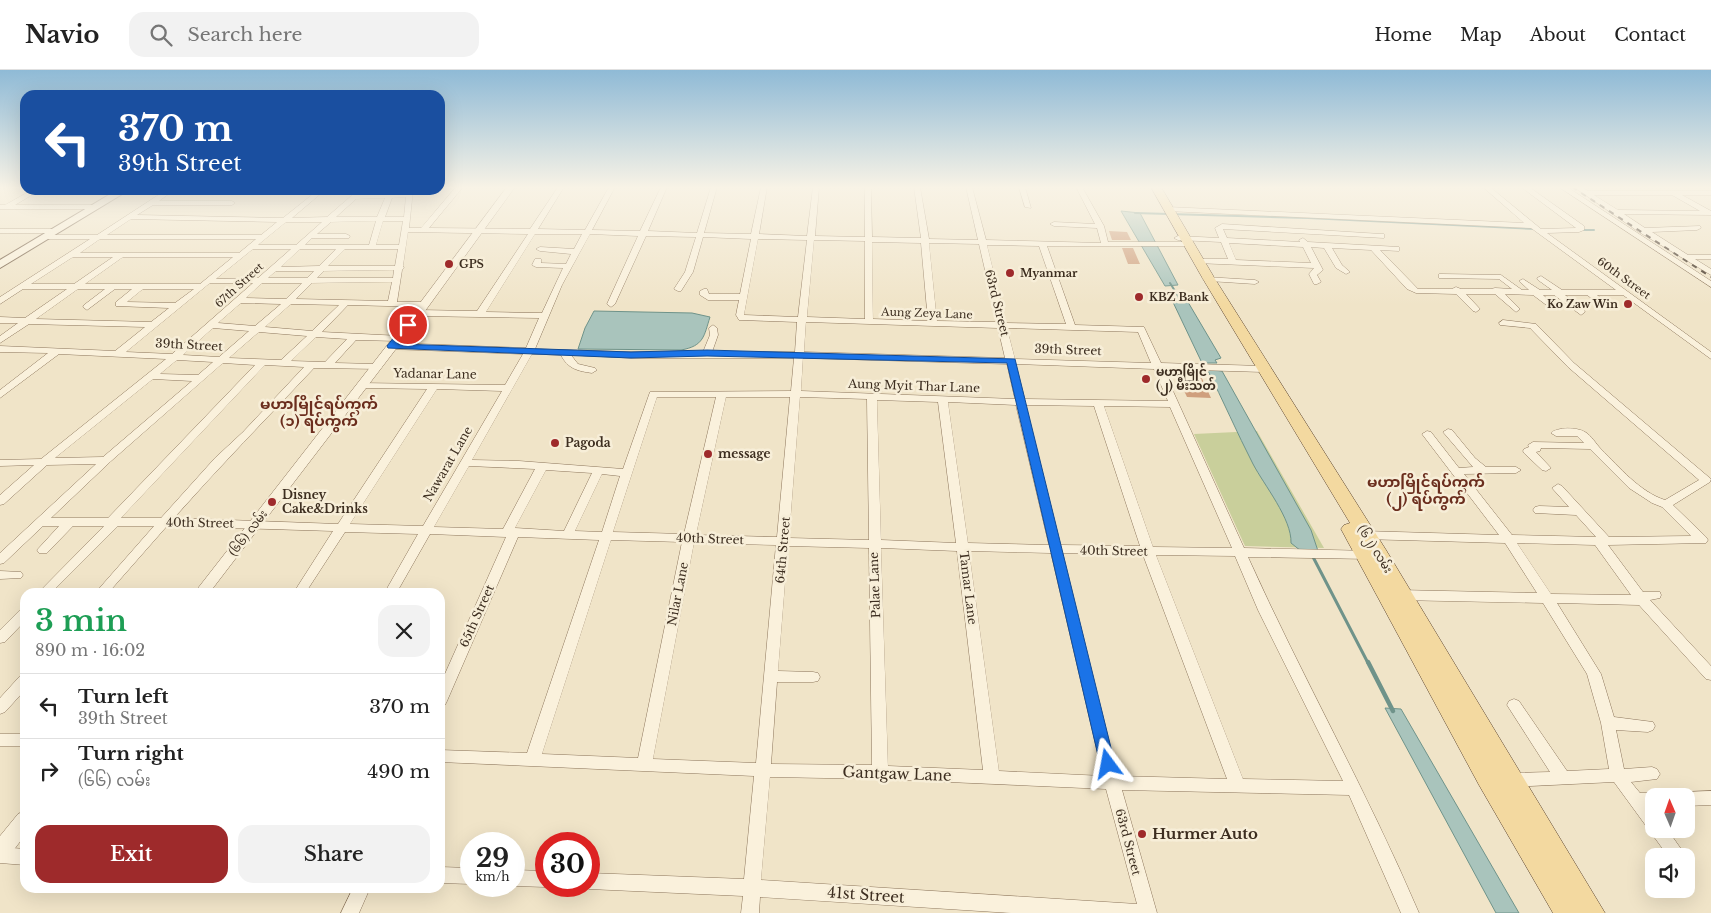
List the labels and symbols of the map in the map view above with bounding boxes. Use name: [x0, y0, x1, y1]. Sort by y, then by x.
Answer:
street label: 60th Street: [1594, 254, 1654, 303]
place label: GPS: [459, 257, 484, 271]
marker: GPS: [443, 258, 455, 270]
street label: 67th Street: [212, 259, 267, 310]
place label: Myanmar: [1020, 266, 1078, 280]
marker: Myanmar: [1004, 267, 1016, 279]
street label: 63rd Street: [982, 268, 1013, 338]
place label: KBZ Bank: [1149, 290, 1210, 304]
marker: KBZ Bank: [1133, 291, 1145, 303]
place label: Ko Zaw Win: [1547, 297, 1618, 311]
marker: Ko Zaw Win: [1622, 298, 1634, 310]
pin: [387, 304, 429, 346]
street label: Aung Zeya Lane: [880, 304, 973, 322]
street label: 39th Street: [155, 335, 224, 354]
street label: 39th Street: [1034, 341, 1102, 358]
place label: မဟာမြိုင် (၂) မီးသတ်: [1156, 362, 1216, 396]
street label: Yadanar Lane: [392, 365, 477, 382]
marker: မဟာမြိုင် (၂) မီးသတ်: [1140, 373, 1152, 385]
street label: Aung Myit Thar Lane: [847, 376, 980, 395]
district label: မဟာမြိုင်ရပ်ကွက် (၁) ရပ်ကွက်: [260, 394, 378, 433]
street label: Nawarat Lane: [420, 423, 475, 504]
place label: Pagoda: [565, 435, 611, 450]
marker: Pagoda: [549, 437, 561, 449]
place label: message: [718, 446, 771, 461]
marker: message: [702, 448, 714, 460]
district label: မဟာမြိုင်ရပ်ကွက် (၂) ရပ်ကွက်: [1367, 472, 1485, 511]
place label: Disney Cake&Drinks: [282, 487, 368, 516]
marker: Disney Cake&Drinks: [266, 496, 278, 508]
street label: (၆၆) လမ်း: [224, 506, 270, 559]
street label: 40th Street: [166, 514, 235, 531]
street label: 64th Street: [772, 515, 793, 584]
street label: (၆၂) လမ်း: [1352, 521, 1397, 577]
street label: 40th Street: [676, 530, 745, 547]
street label: 40th Street: [1080, 542, 1149, 559]
street label: Tamar Lane: [957, 550, 980, 626]
street label: Palae Lane: [866, 552, 883, 618]
street label: Nilar Lane: [664, 561, 691, 627]
street label: 65th Street: [456, 582, 497, 649]
position arrow: [1081, 737, 1133, 789]
street label: Gantgaw Lane: [842, 762, 952, 785]
north arrow: [1645, 788, 1695, 838]
street label: 63rd Street: [1112, 807, 1145, 877]
place label: Hurmer Auto: [1152, 824, 1258, 843]
marker: Hurmer Auto: [1136, 828, 1148, 840]
speed limit sign: 30: [535, 832, 600, 897]
street label: 41st Street: [827, 882, 906, 907]

